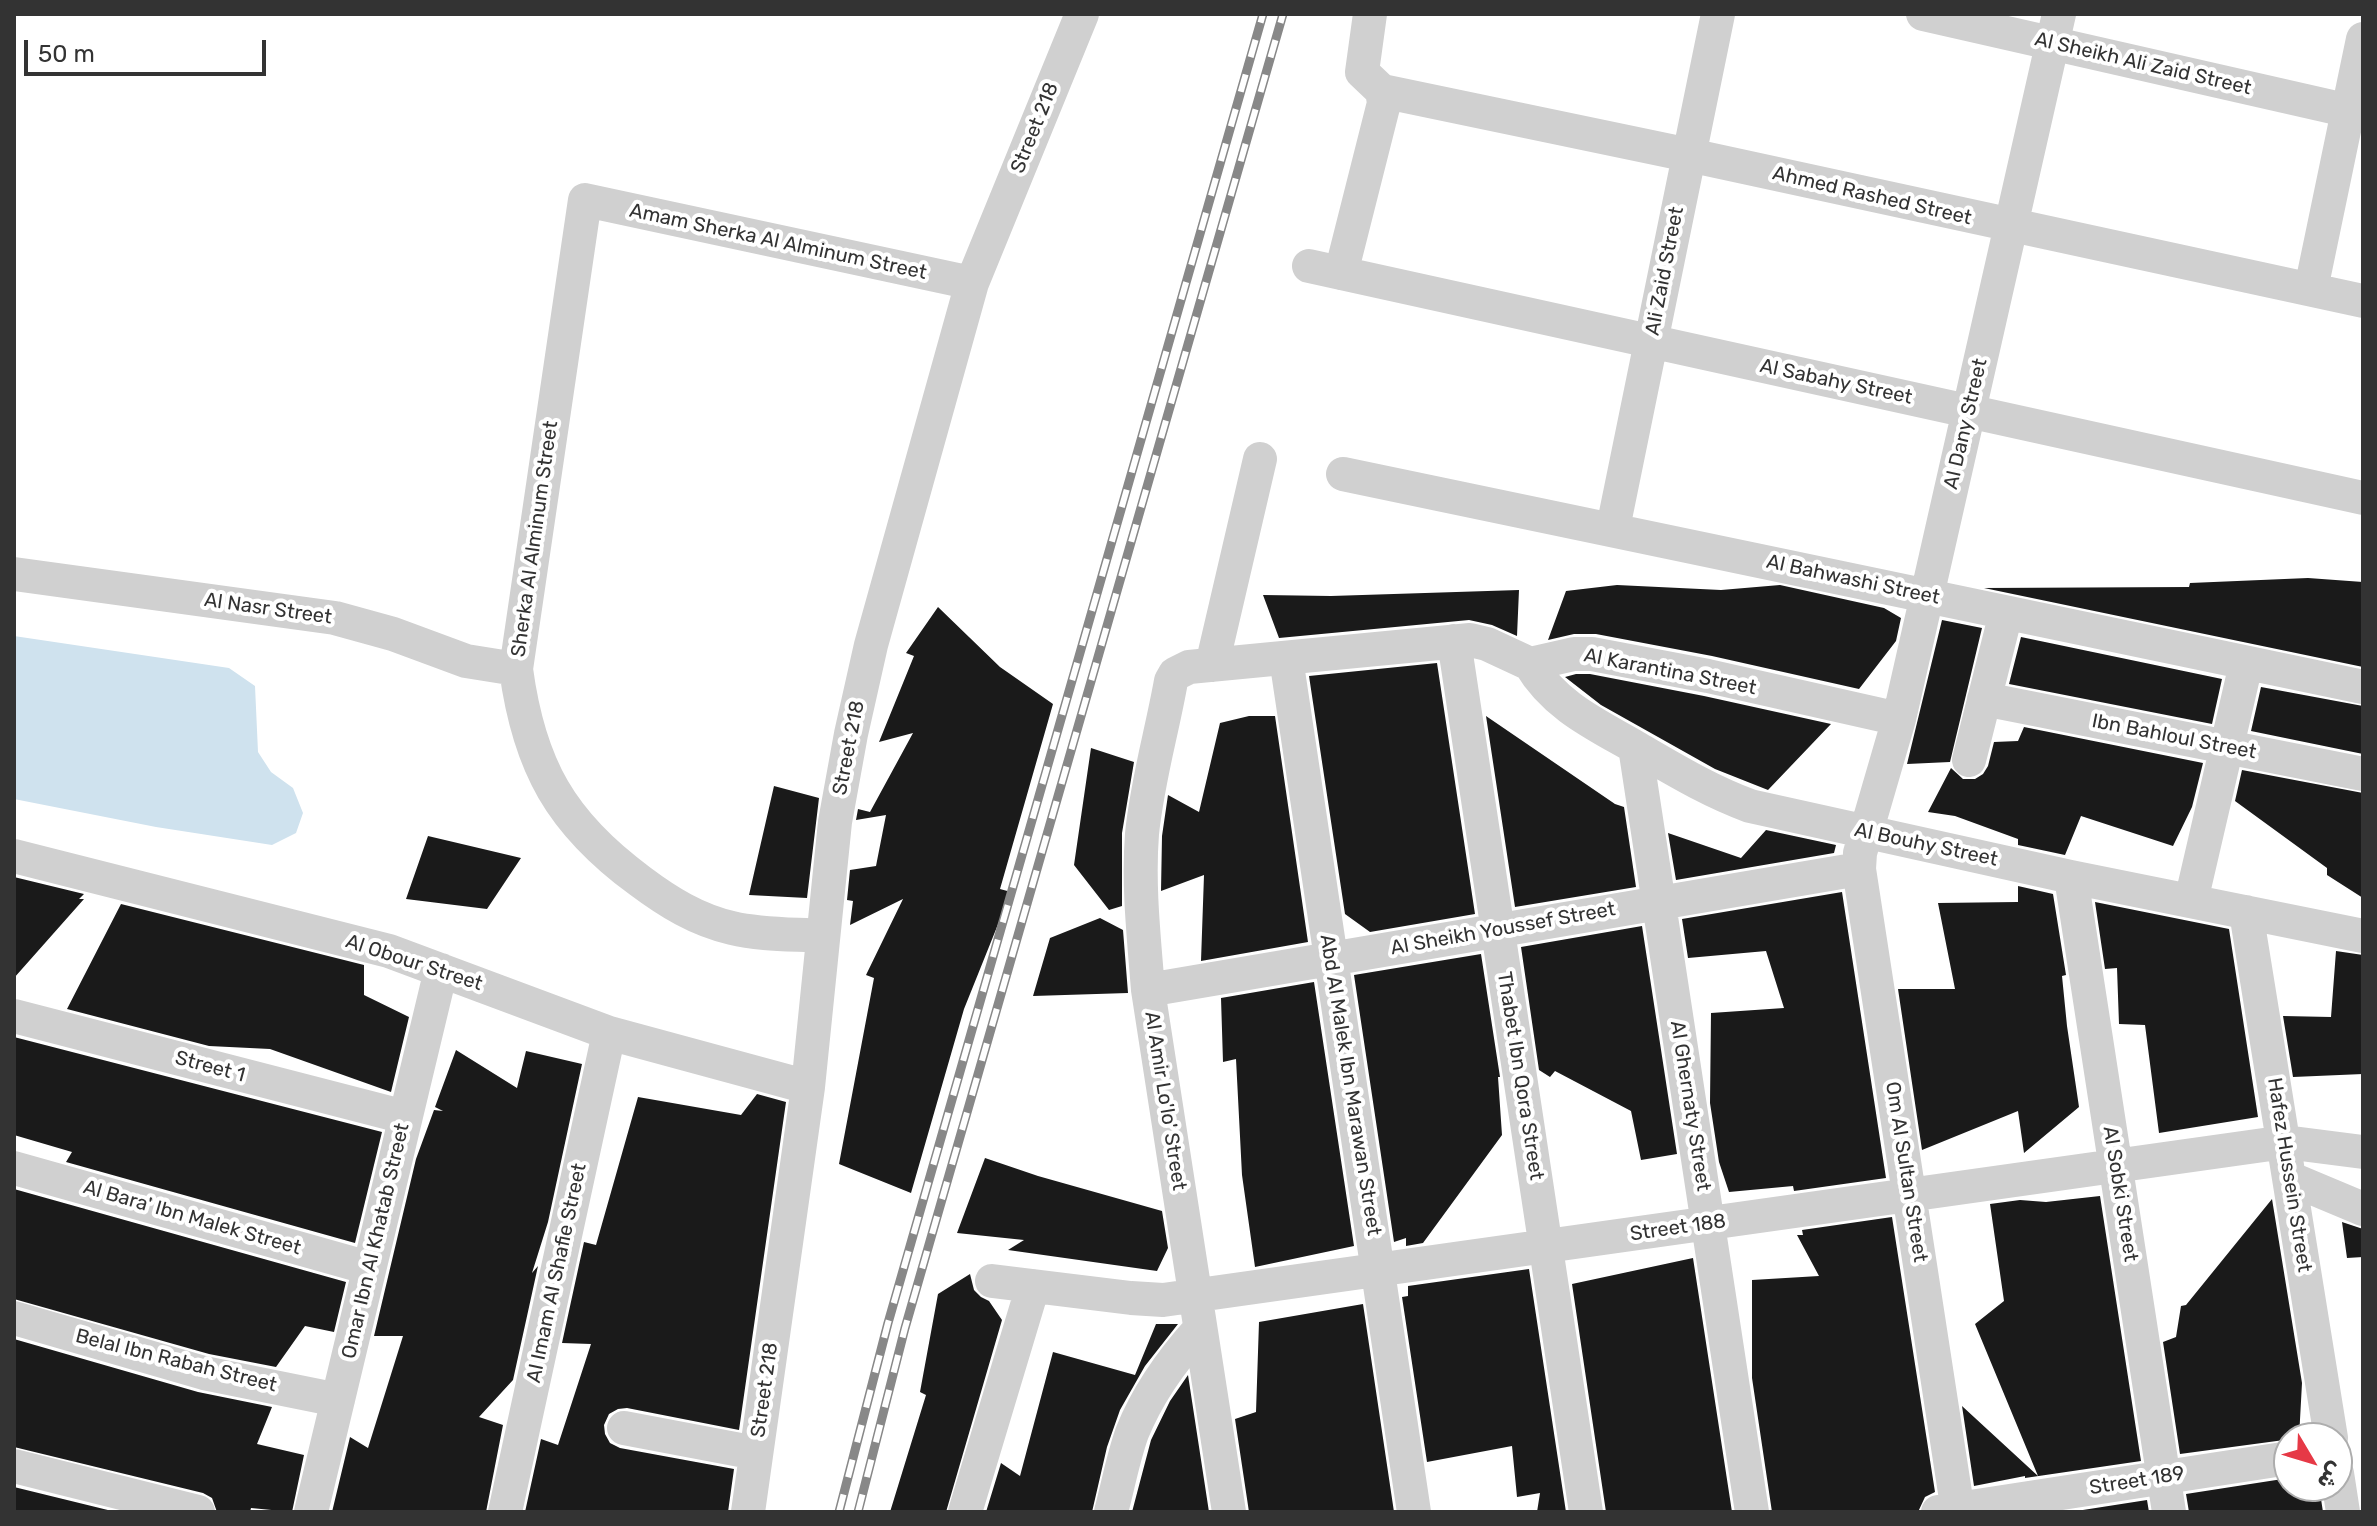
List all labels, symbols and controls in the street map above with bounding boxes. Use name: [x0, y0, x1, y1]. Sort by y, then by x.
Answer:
scale bar: [28, 24, 270, 74]
street label: Al Sheikh Ali Zaid Street: [2032, 27, 2254, 101]
text: 50 m: [38, 40, 95, 68]
street label: Street 218: [1006, 79, 1064, 177]
street label: Ahmed Rashed Street: [1770, 161, 1974, 231]
street label: Amam Sherka Al Alminum Street: [627, 199, 929, 285]
street label: Ali Zaid Street: [1641, 205, 1689, 337]
street label: Al Sabahy Street: [1758, 354, 1914, 410]
street label: Al Dany Street: [1939, 356, 1993, 492]
street label: Sherka Al Alminum Street: [507, 419, 563, 659]
street label: Al Bahwashi Street: [1764, 550, 1942, 610]
street label: Al Nasr Street: [203, 588, 333, 630]
street label: Al Karantina Street: [1582, 644, 1758, 700]
street label: Street 218: [828, 699, 870, 797]
street label: Ibn Bahloul Street: [2090, 709, 2258, 765]
street label: Al Bouhy Street: [1852, 818, 2000, 872]
street label: Al Sheikh Youssef Street: [1389, 897, 1617, 961]
street label: Al Obour Street: [343, 930, 485, 996]
street label: Abd Al Malek Ibn Marawan Street: [1314, 933, 1386, 1237]
street label: Thabet Ibn Qora Street: [1492, 970, 1548, 1182]
street label: Al Amir Lo'lo' Street: [1139, 1010, 1191, 1192]
street label: Al Ghernaty Street: [1665, 1019, 1715, 1193]
street label: Street 1: [172, 1046, 248, 1088]
street label: Hafez Hussein Street: [2262, 1076, 2316, 1274]
street label: Om Al Sultan Street: [1880, 1080, 1932, 1264]
street label: Omar Ibn Al Khatab Street: [337, 1121, 415, 1361]
street label: Al Sobki Street: [2097, 1125, 2143, 1263]
street label: Al Imam Al Shafie Street: [522, 1161, 592, 1385]
street label: Al Bara' Ibn Malek Street: [80, 1175, 304, 1261]
street label: Street 188: [1628, 1209, 1728, 1247]
street label: Belal Ibn Rabah Street: [73, 1324, 279, 1398]
street label: Street 218: [746, 1341, 784, 1439]
north arrow: [2273, 1422, 2353, 1502]
text: ش: [2312, 1457, 2350, 1495]
street label: Street 189: [2088, 1462, 2186, 1500]

